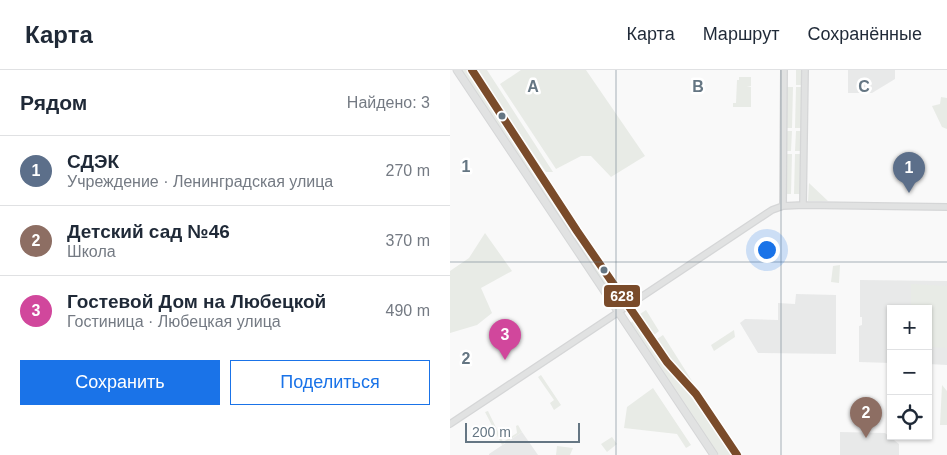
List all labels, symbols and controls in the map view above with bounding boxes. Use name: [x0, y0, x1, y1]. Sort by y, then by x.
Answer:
text: Карта: [25, 21, 93, 48]
text: Карта: [627, 24, 675, 44]
text: Маршрут: [703, 24, 779, 44]
text: Сохранённые: [807, 24, 922, 44]
text: A: [527, 78, 539, 95]
text: B: [692, 78, 704, 95]
text: C: [858, 78, 870, 95]
text: Рядом: [20, 91, 87, 114]
text: Найдено: 3: [347, 94, 430, 111]
unlabelled marker: [497, 111, 507, 121]
text: СДЭК: [67, 151, 119, 172]
pin: 1: [893, 152, 925, 193]
text: 1: [462, 158, 471, 175]
text: 1: [32, 162, 40, 179]
text: 270 m: [386, 162, 430, 179]
text: Учреждение · Ленинградская улица: [67, 173, 333, 190]
text: Детский сад №46: [67, 221, 230, 242]
text: 2: [32, 232, 40, 249]
text: 370 m: [386, 232, 430, 249]
your location: [754, 237, 780, 263]
text: Школа: [67, 243, 116, 260]
unlabelled marker: [599, 265, 609, 275]
line badge: 628: [603, 284, 641, 308]
text: 628: [610, 288, 634, 304]
text: Гостевой Дом на Любецкой: [67, 291, 326, 312]
text: 3: [32, 302, 40, 319]
text: 490 m: [386, 302, 430, 319]
map controls: [887, 305, 932, 440]
button: +: [887, 305, 932, 350]
text: Гостиница · Любецкая улица: [67, 313, 281, 330]
pin: 3: [489, 319, 521, 360]
text: 2: [462, 350, 471, 367]
button: −: [887, 350, 932, 395]
button: Сохранить: [20, 360, 220, 405]
button: Поделиться: [230, 360, 430, 405]
button: locate: [887, 395, 932, 440]
pin: 2: [850, 397, 882, 438]
scale bar: [465, 420, 580, 443]
text: 200 m: [472, 424, 511, 440]

